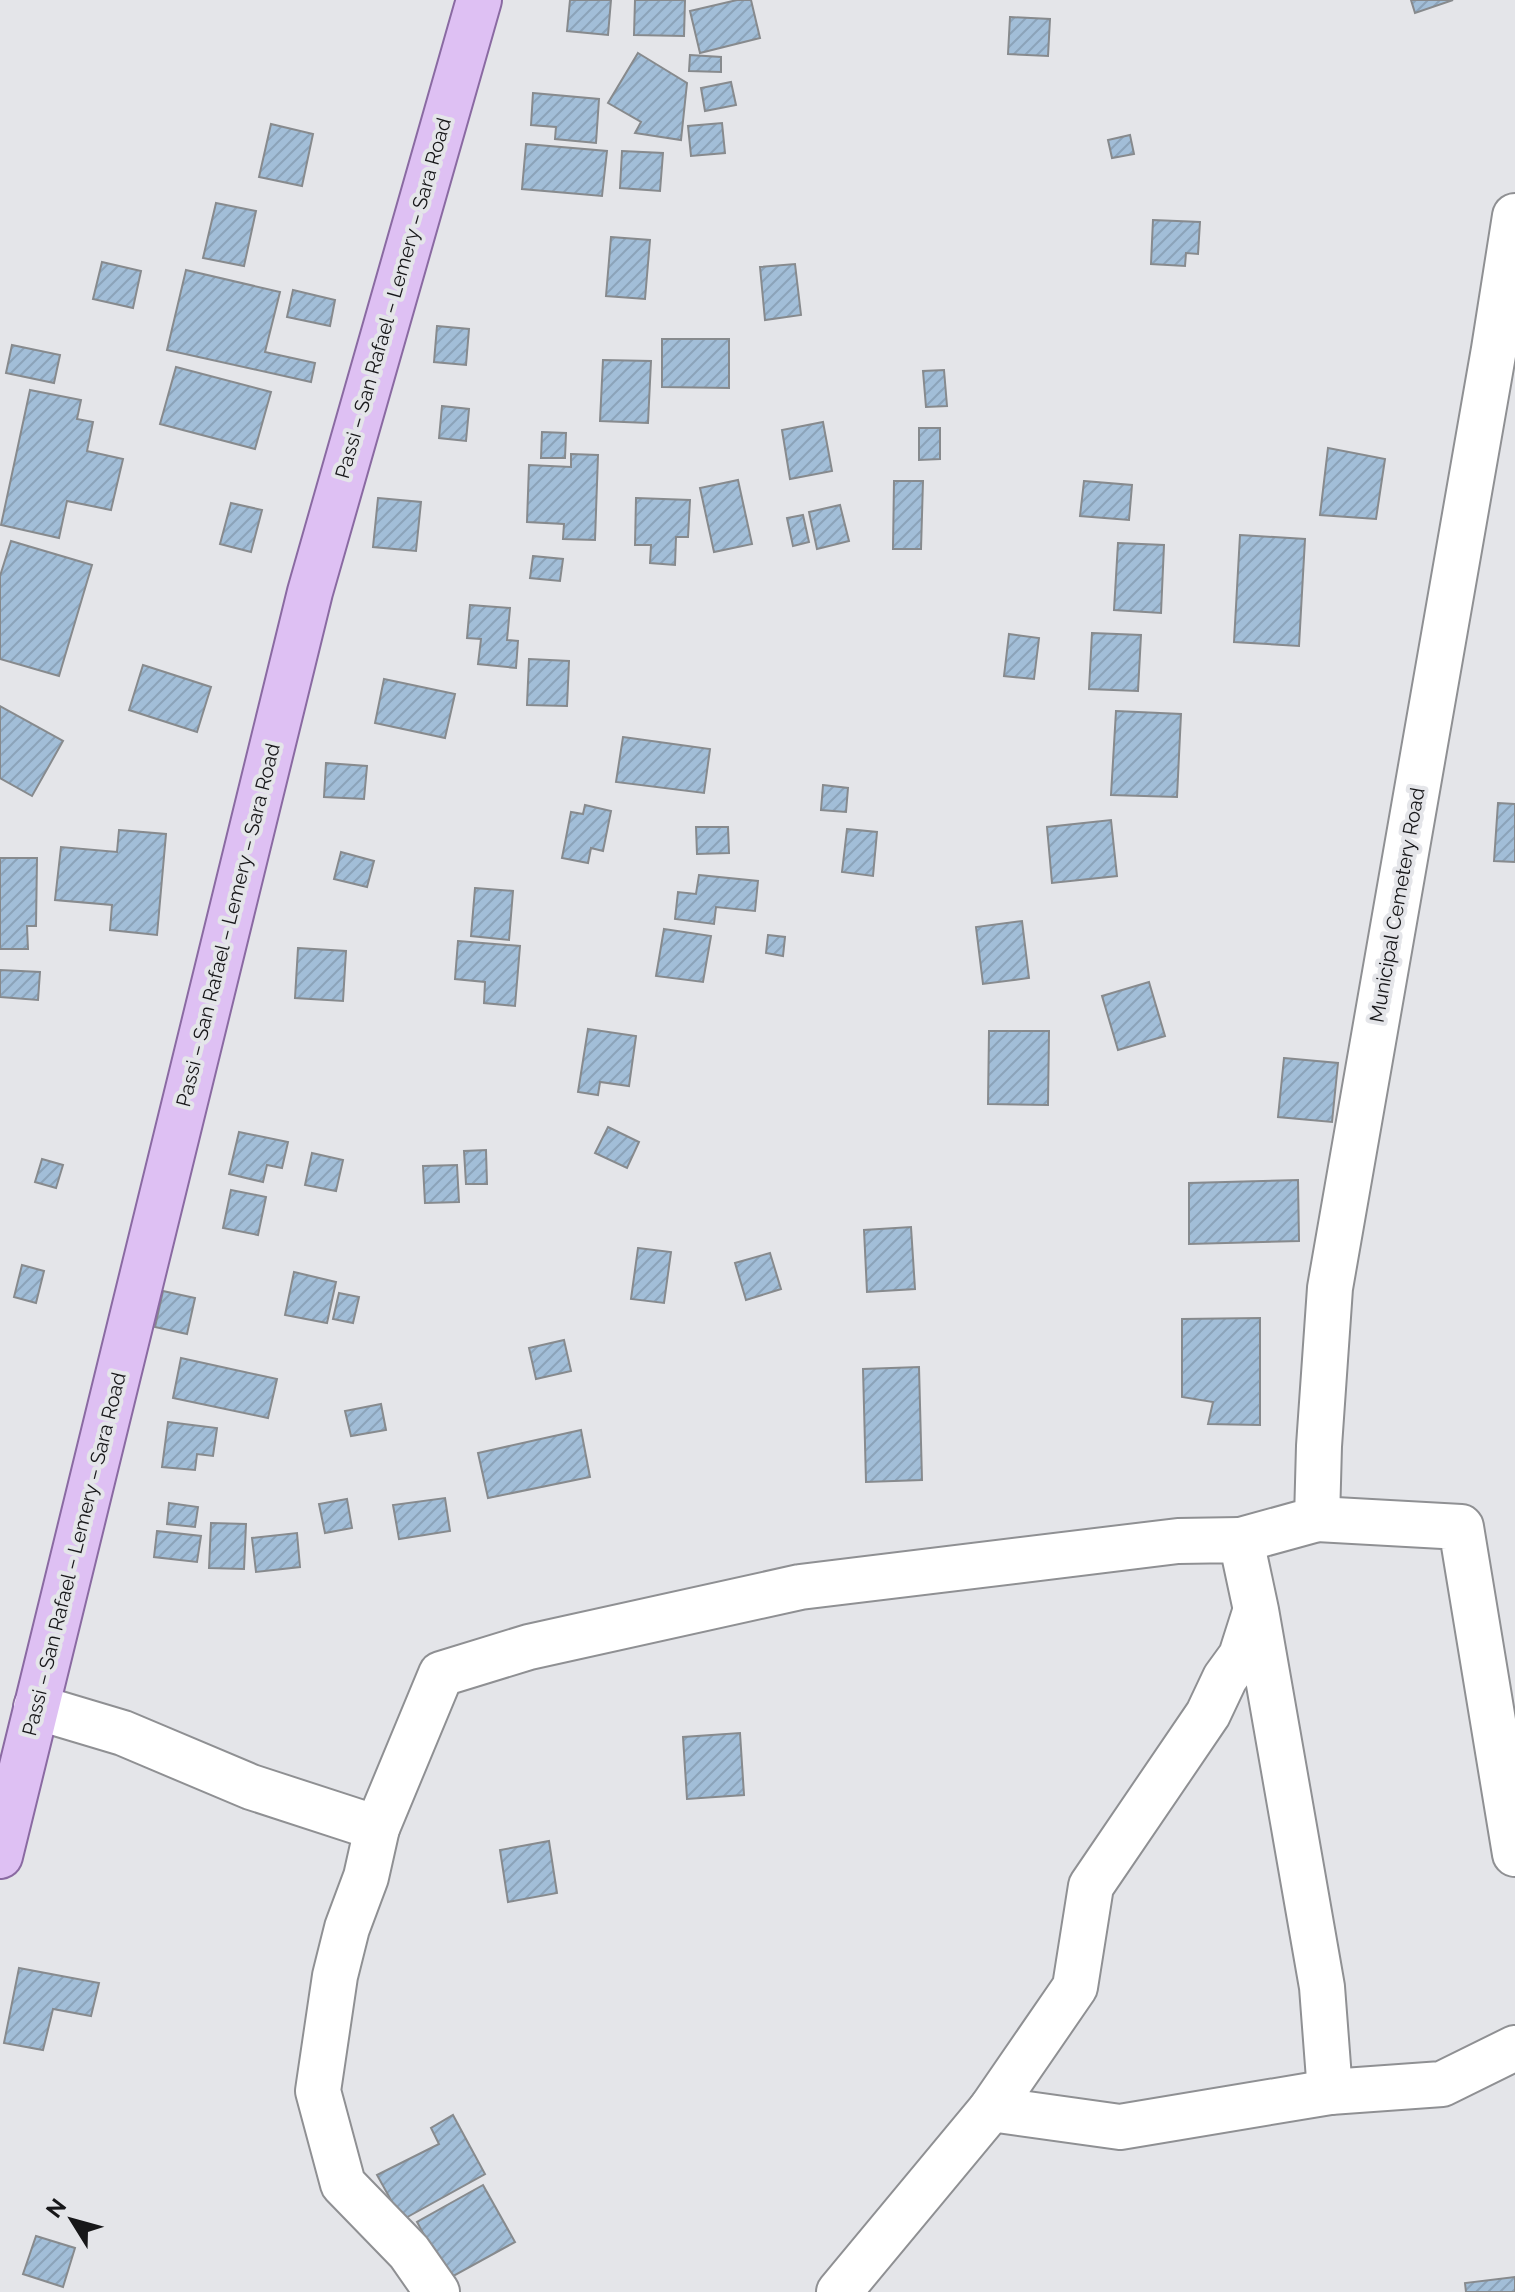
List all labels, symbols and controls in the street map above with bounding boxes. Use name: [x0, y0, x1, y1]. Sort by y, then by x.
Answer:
street label: Passi – San Rafael – Lemery – Sara Road: [330, 115, 456, 481]
street label: Passi – San Rafael – Lemery – Sara Road: [171, 741, 285, 1109]
street label: Municipal Cemetery Road: [1365, 786, 1429, 1024]
street label: Passi – San Rafael – Lemery – Sara Road: [17, 1370, 131, 1738]
north arrow: [32, 2180, 112, 2260]
text: N: [41, 2193, 71, 2222]

